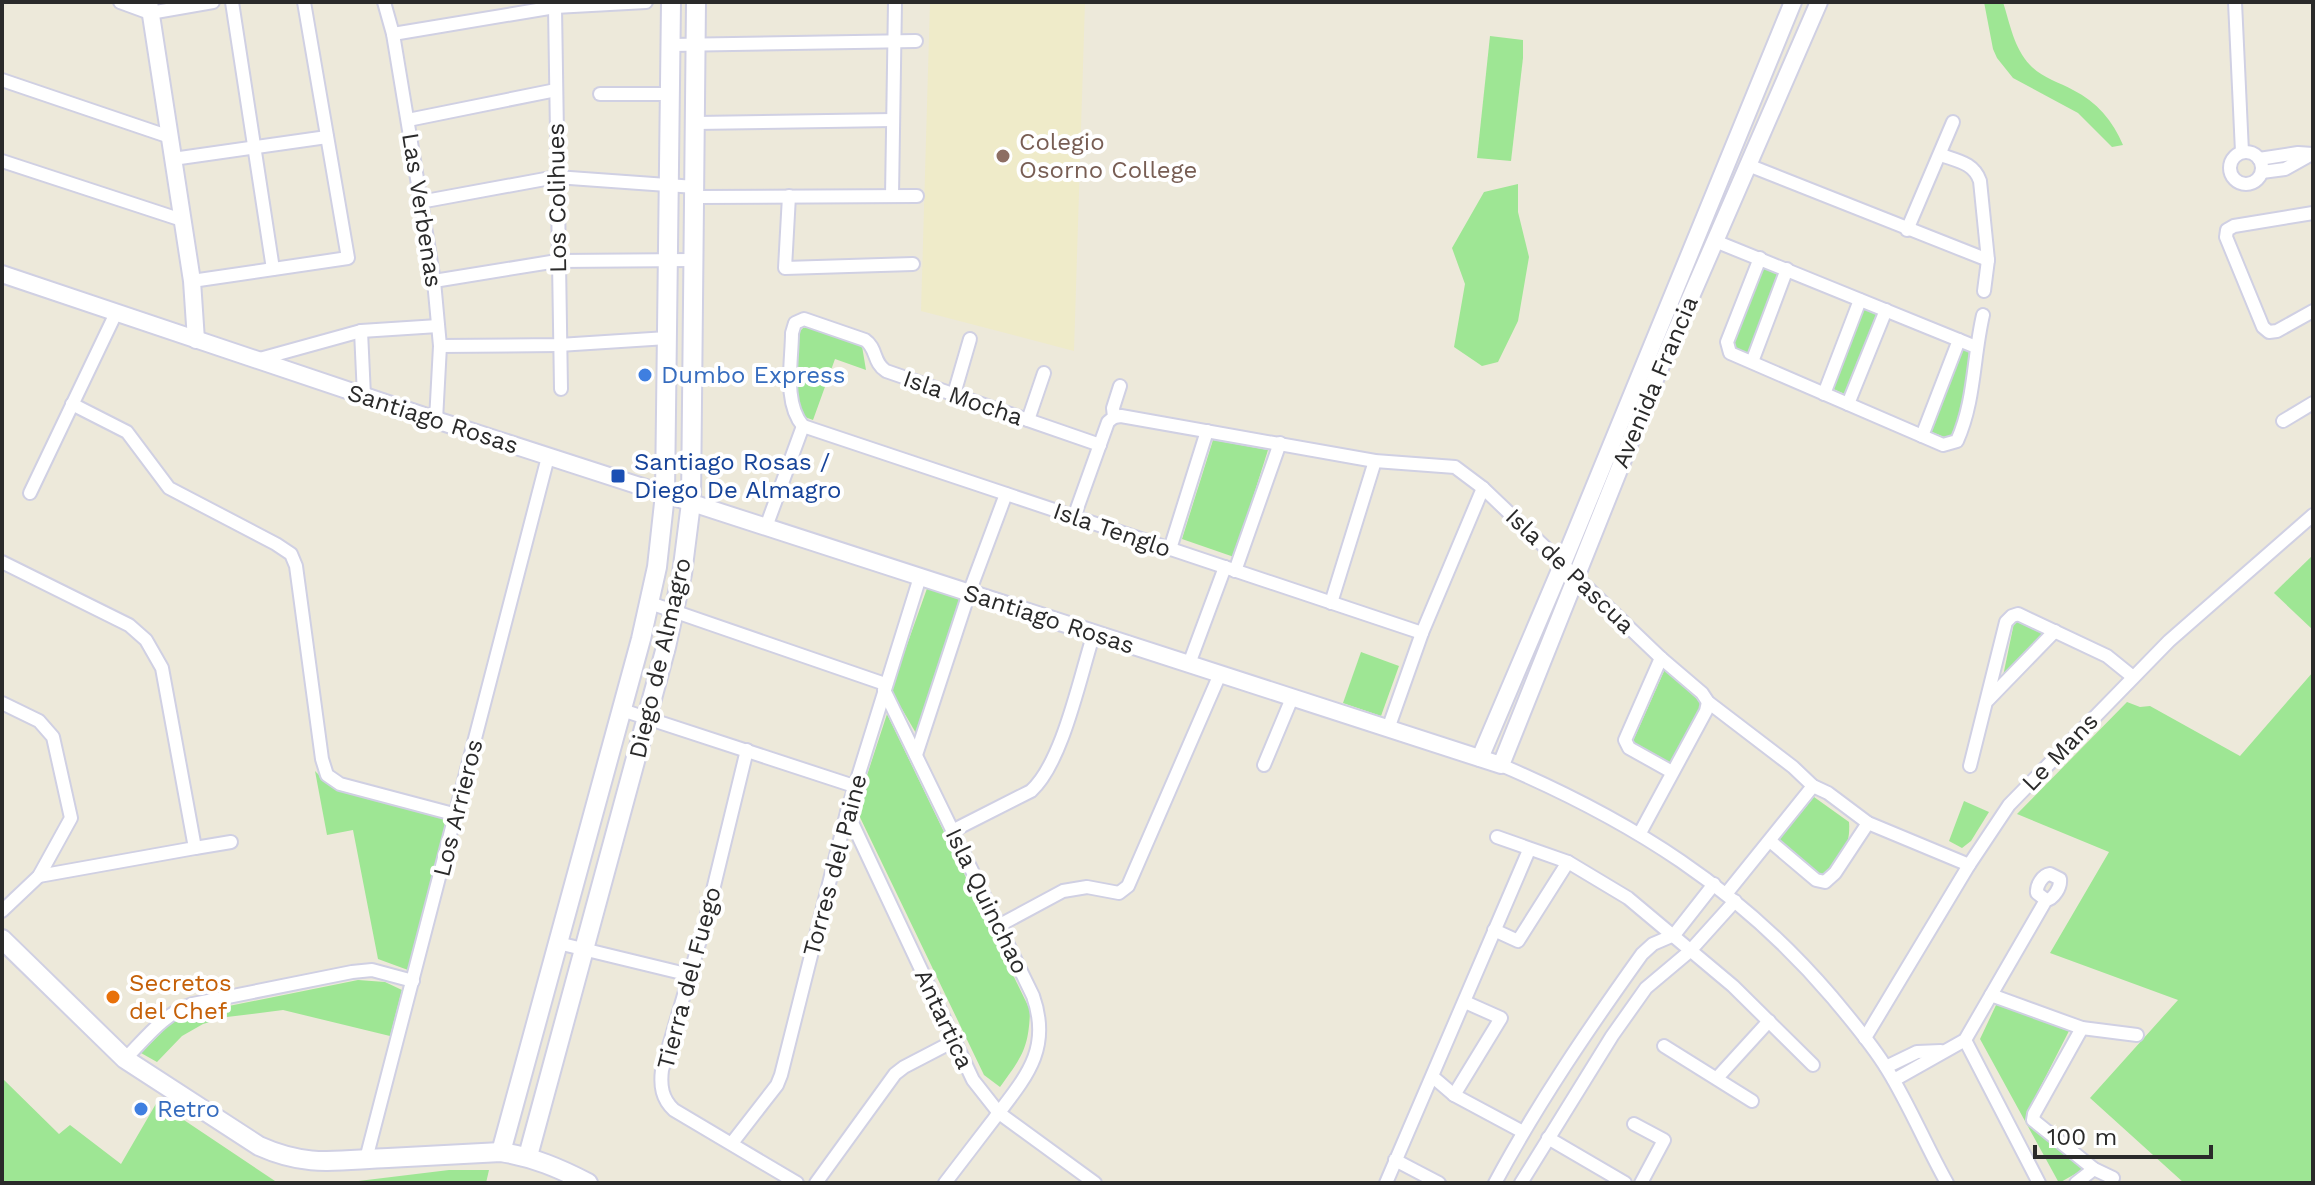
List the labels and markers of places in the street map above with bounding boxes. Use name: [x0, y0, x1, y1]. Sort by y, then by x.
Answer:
place label: Colegio Osorno College: [1019, 128, 1197, 184]
marker: Colegio Osorno College: [994, 147, 1012, 165]
place label: Dumbo Express: [661, 361, 845, 389]
marker: Dumbo Express: [636, 366, 654, 384]
place label: Santiago Rosas / Diego De Almagro: [634, 448, 841, 504]
marker: Santiago Rosas / Diego De Almagro: [609, 467, 627, 485]
place label: Secretos del Chef: [129, 969, 232, 1025]
marker: Secretos del Chef: [104, 988, 122, 1006]
place label: Retro: [157, 1095, 220, 1123]
marker: Retro: [132, 1100, 150, 1118]

